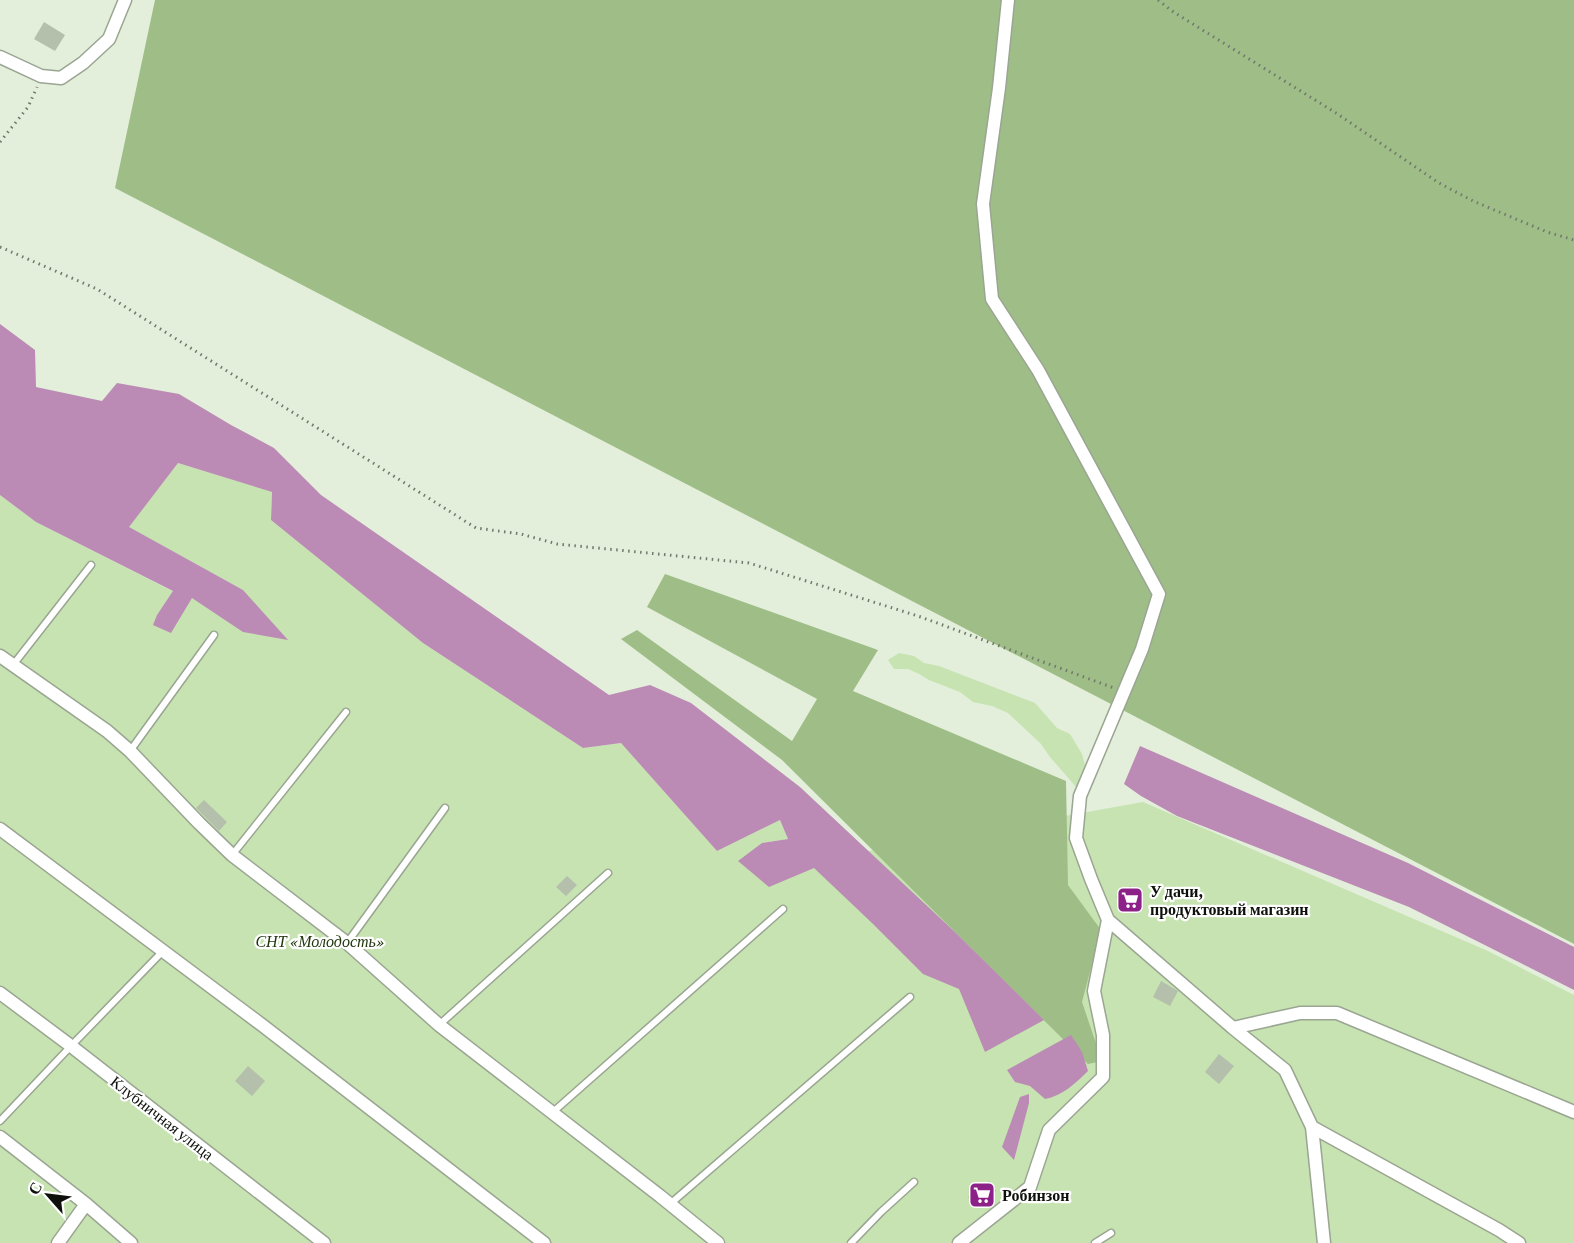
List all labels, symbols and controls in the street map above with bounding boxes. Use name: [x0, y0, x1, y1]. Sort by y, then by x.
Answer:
place label: У дачи, продуктовый магазин: [1150, 883, 1309, 919]
supermarket icon: У дачи, продуктовый магазин: [1115, 885, 1145, 915]
park label: СНТ «Молодость»: [255, 933, 385, 950]
street label: Клубничная улица: [107, 1073, 217, 1164]
north arrow: [18, 1165, 78, 1225]
text: С: [25, 1179, 45, 1197]
supermarket icon: Робинзон: [967, 1180, 997, 1210]
place label: Робинзон: [1002, 1187, 1069, 1204]

